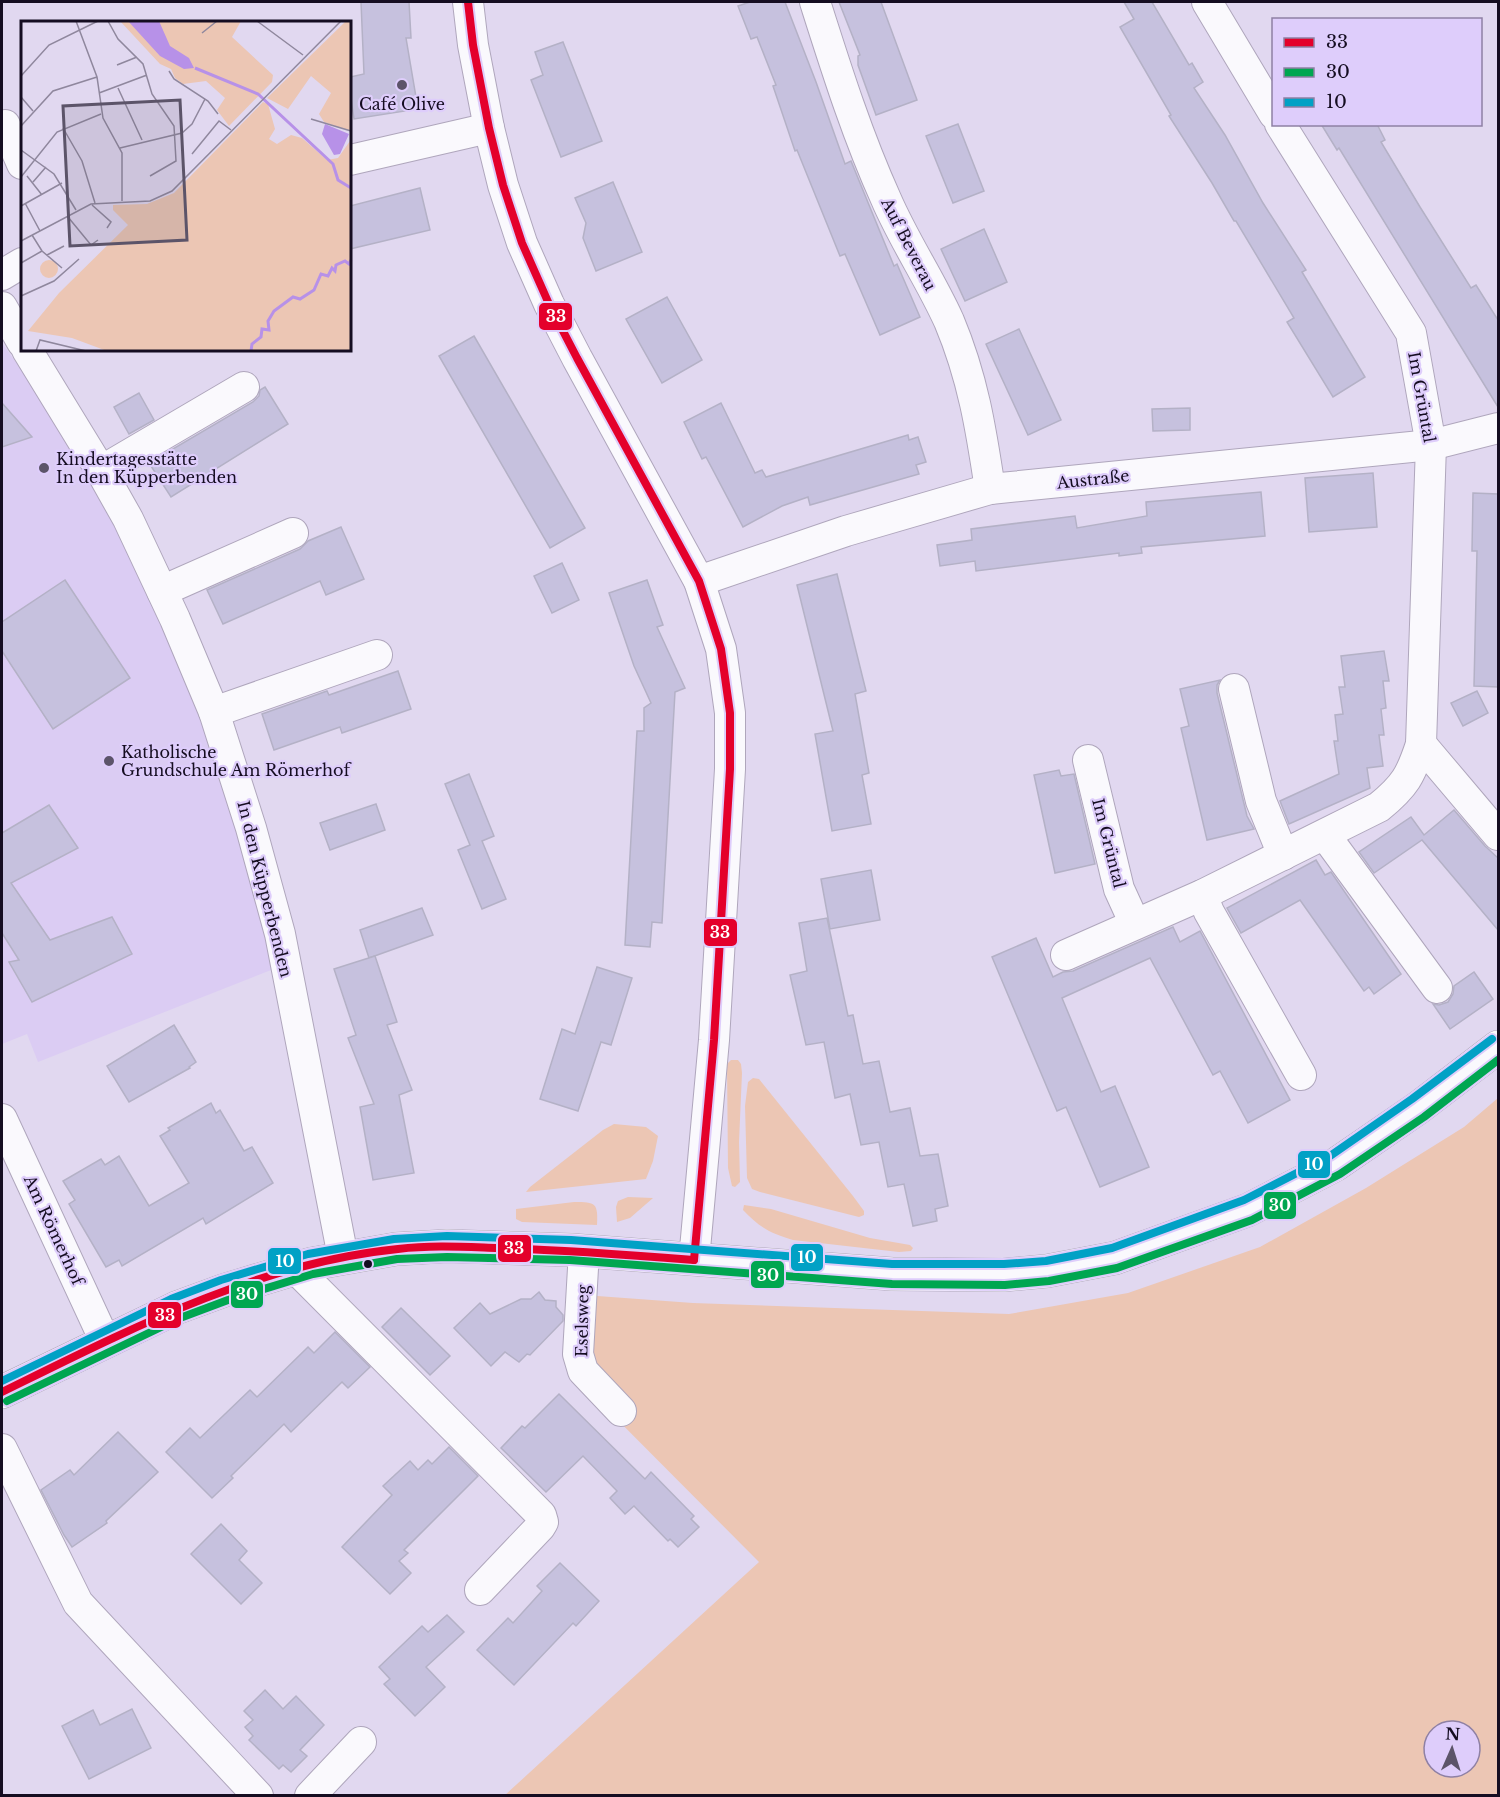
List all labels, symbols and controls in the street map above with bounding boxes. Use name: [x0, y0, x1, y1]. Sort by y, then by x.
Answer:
legend: [1272, 18, 1482, 126]
inset map: [21, 21, 351, 351]
text: 33: [1326, 31, 1348, 53]
text: 30: [1326, 61, 1350, 83]
marker: Café Olive: [395, 78, 409, 92]
text: 10: [1326, 91, 1347, 113]
place label: Café Olive: [359, 94, 445, 114]
street label: Auf Beverau: [877, 194, 941, 294]
line badge: 33: [538, 302, 573, 331]
text: 33: [546, 306, 566, 326]
street label: Im Grüntal: [1404, 350, 1440, 444]
place label: Kindertagesstätte In den Küpperbenden: [56, 449, 237, 487]
marker: Kindertagesstätte In den Küpperbenden: [37, 461, 51, 475]
street label: Austraße: [1055, 465, 1130, 493]
place label: Katholische Grundschule Am Römerhof: [121, 742, 352, 780]
marker: Katholische Grundschule Am Römerhof: [102, 754, 116, 768]
street label: Im Grüntal: [1088, 796, 1130, 890]
street label: In den Küpperbenden: [233, 799, 297, 979]
line badge: 33: [703, 918, 738, 947]
text: 33: [710, 922, 730, 942]
line badge: 10: [1297, 1150, 1331, 1179]
text: 10: [1304, 1154, 1324, 1174]
street label: Am Römerhof: [19, 1171, 89, 1290]
line badge: 30: [1263, 1191, 1297, 1220]
text: 30: [1269, 1195, 1291, 1215]
line badge: 33: [497, 1234, 532, 1263]
text: 33: [504, 1238, 524, 1258]
line badge: 10: [790, 1243, 824, 1272]
line badge: 10: [267, 1247, 302, 1275]
text: 10: [797, 1247, 817, 1267]
text: 10: [275, 1251, 295, 1271]
unlabelled marker: [362, 1258, 374, 1270]
line badge: 30: [750, 1260, 785, 1289]
text: 30: [757, 1265, 779, 1285]
line badge: 30: [230, 1280, 264, 1309]
text: 30: [236, 1284, 258, 1304]
street label: Eselsweg: [571, 1284, 593, 1357]
line badge: 33: [147, 1301, 182, 1329]
text: 33: [155, 1305, 175, 1325]
north arrow: [1422, 1719, 1482, 1779]
text: N: [1445, 1724, 1461, 1744]

